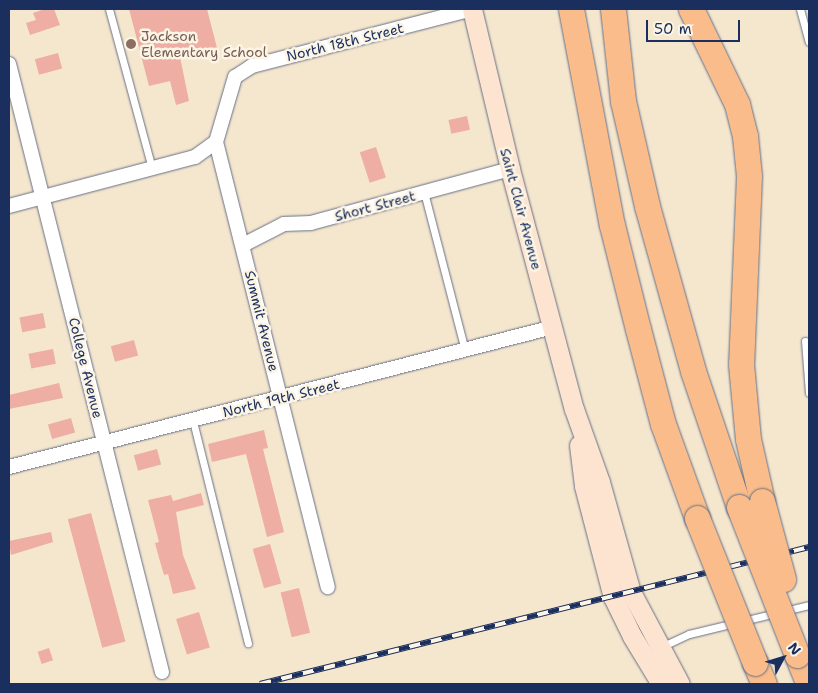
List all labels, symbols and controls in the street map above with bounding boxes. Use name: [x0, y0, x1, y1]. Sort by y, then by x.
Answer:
scale bar: [648, 10, 742, 42]
street label: North 18th Street: [285, 19, 405, 65]
text: 50 m: [654, 19, 692, 39]
place label: Jackson Elementary School: [141, 28, 267, 60]
marker: Jackson Elementary School: [125, 38, 137, 50]
street label: Saint Clair Avenue: [497, 146, 545, 272]
street label: Short Street: [333, 187, 417, 225]
street label: Summit Avenue: [241, 269, 283, 373]
street label: College Avenue: [65, 316, 107, 420]
street label: North 19th Street: [221, 375, 341, 421]
north arrow: [758, 633, 808, 683]
text: N: [784, 639, 805, 659]

